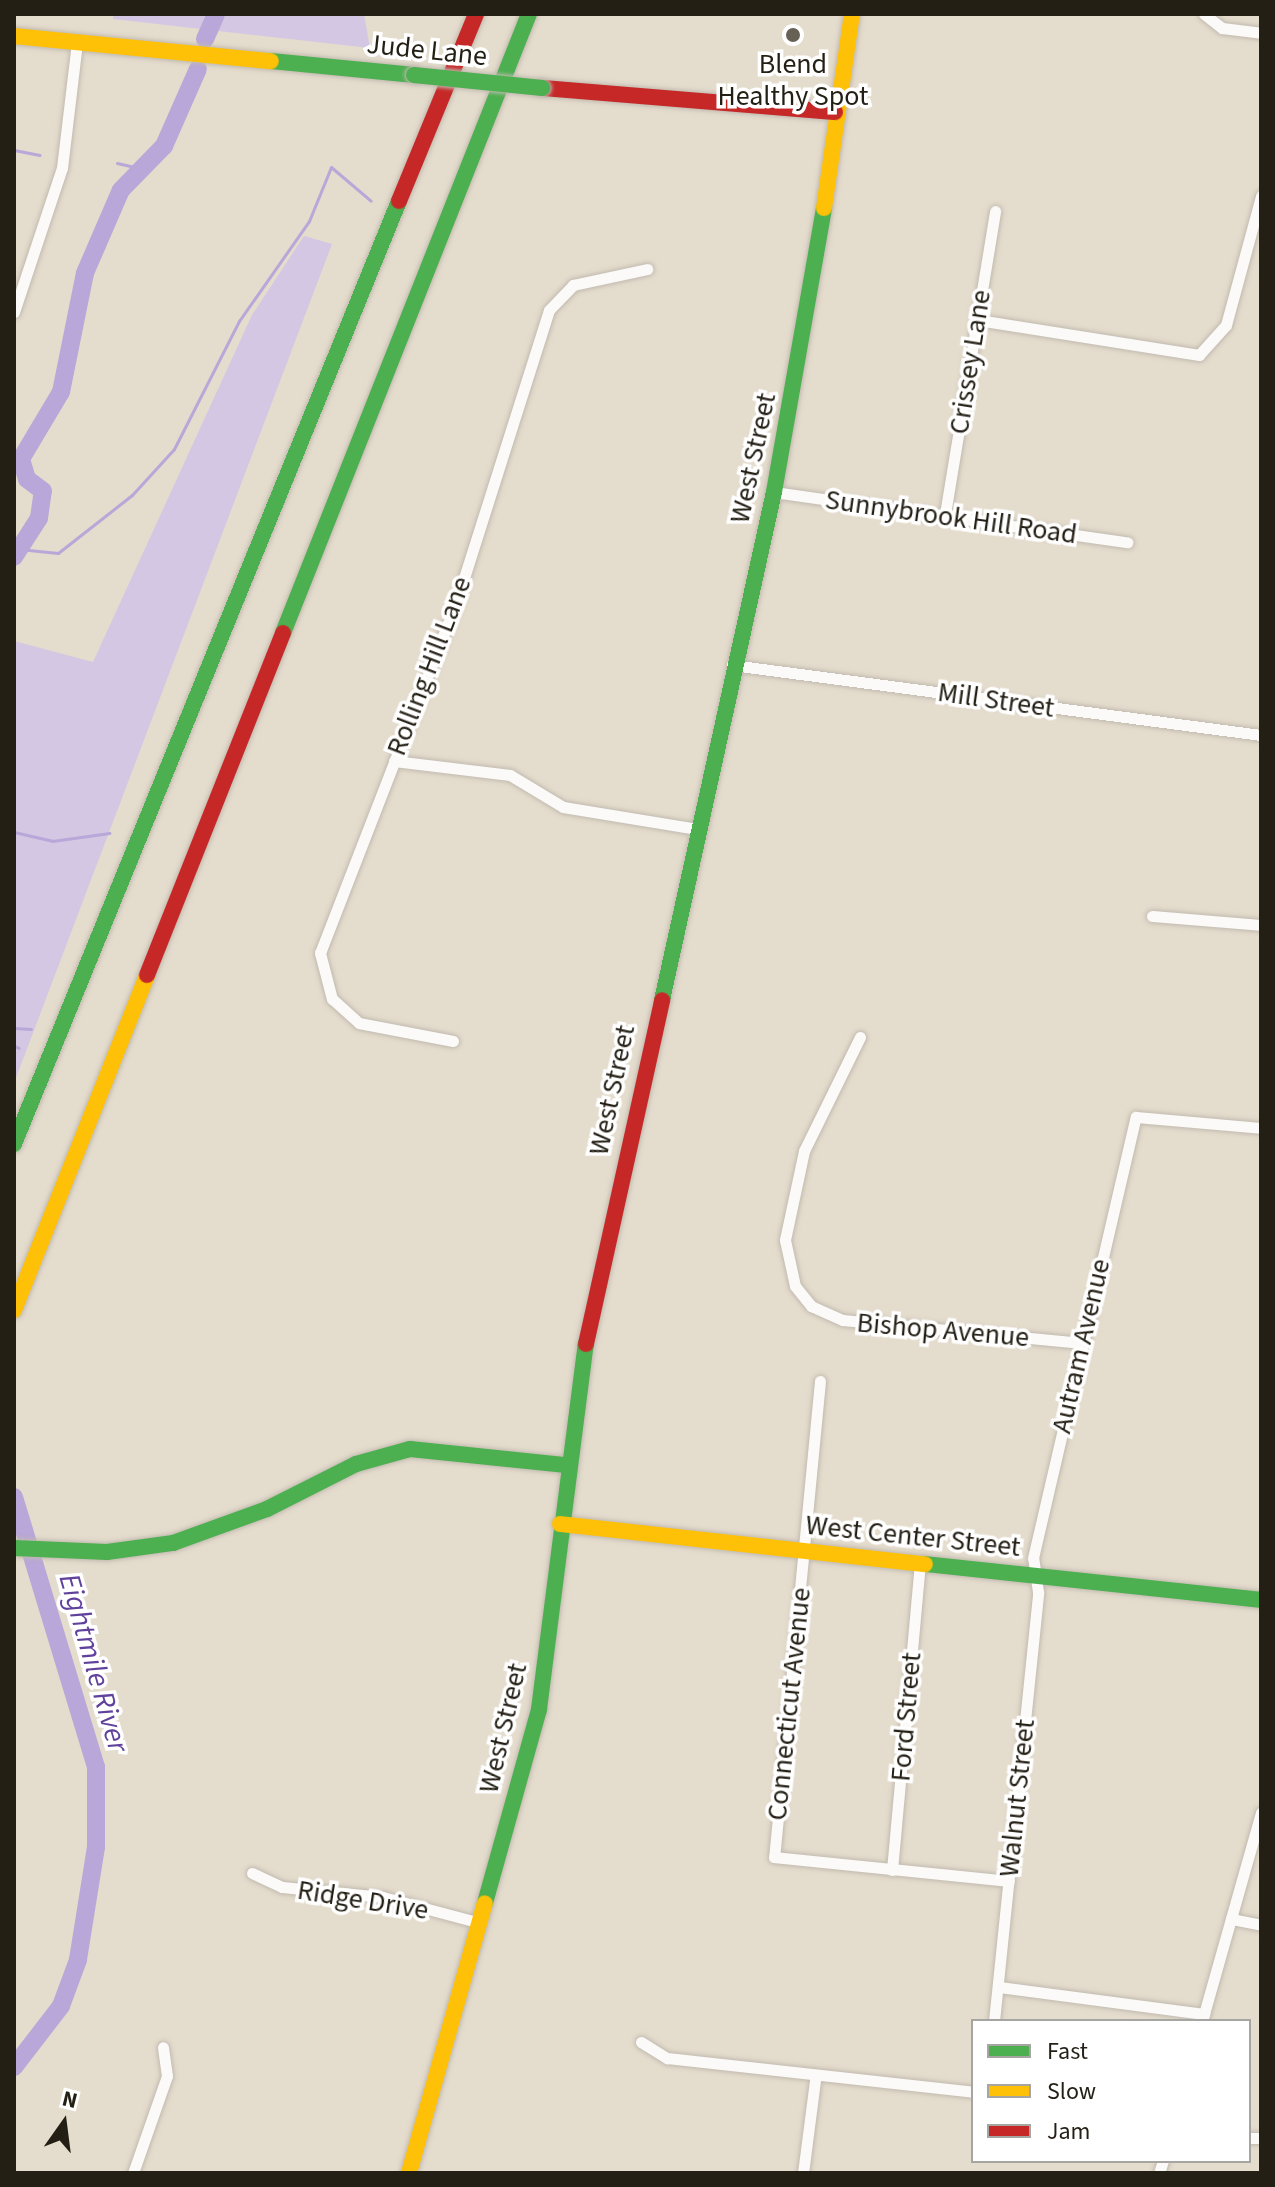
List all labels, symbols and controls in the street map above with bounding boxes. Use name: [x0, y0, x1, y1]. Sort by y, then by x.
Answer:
marker: Blend Healthy Spot: [784, 26, 802, 44]
street label: Jude Lane: [365, 27, 489, 73]
place label: Blend Healthy Spot: [717, 47, 869, 113]
street label: Crissey Lane: [942, 287, 998, 437]
street label: West Street: [723, 390, 783, 526]
street label: Sunnybrook Hill Road: [823, 483, 1079, 551]
street label: Rolling Hill Lane: [379, 572, 479, 760]
street label: Mill Street: [936, 675, 1056, 725]
street label: West Street: [582, 1022, 642, 1158]
street label: Autram Avenue: [1045, 1256, 1117, 1436]
street label: Bishop Avenue: [855, 1306, 1031, 1354]
street label: West Center Street: [804, 1508, 1022, 1564]
water label: Eightmile River: [50, 1570, 136, 1756]
street label: Connecticut Avenue: [760, 1586, 818, 1822]
street label: Ford Street: [884, 1651, 928, 1783]
street label: West Street: [472, 1660, 534, 1796]
street label: Walnut Street: [992, 1717, 1042, 1879]
street label: Ridge Drive: [295, 1873, 431, 1927]
legend: [971, 2019, 1251, 2163]
text: Fast: [1047, 2034, 1088, 2069]
text: Slow: [1047, 2074, 1096, 2109]
text: N: [59, 2082, 81, 2117]
north arrow: [24, 2083, 104, 2163]
text: Jam: [1047, 2114, 1091, 2149]

